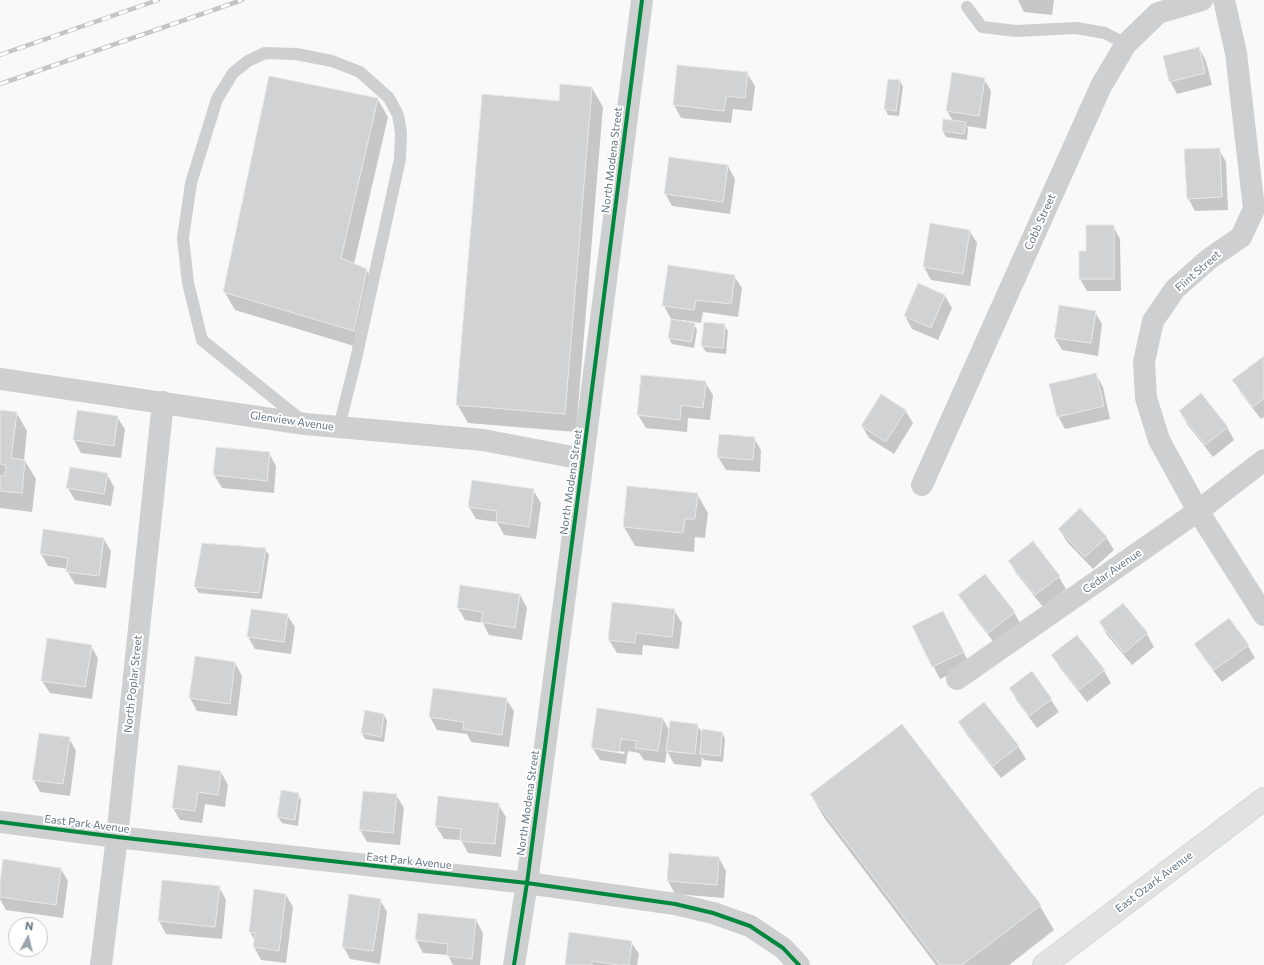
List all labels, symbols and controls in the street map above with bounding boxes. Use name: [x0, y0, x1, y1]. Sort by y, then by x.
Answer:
street label: North Modena Street: [599, 106, 625, 214]
street label: Cobb Street: [1022, 192, 1058, 252]
street label: Flint Street: [1173, 248, 1223, 294]
street label: Glenview Avenue: [249, 409, 335, 433]
street label: North Modena Street: [557, 428, 585, 536]
street label: Cedar Avenue: [1080, 546, 1144, 596]
street label: North Poplar Street: [121, 635, 145, 733]
street label: North Modena Street: [514, 749, 542, 857]
street label: East Park Avenue: [44, 812, 130, 836]
street label: East Ozark Avenue: [1113, 849, 1195, 915]
street label: East Park Avenue: [366, 850, 452, 872]
north arrow: [8, 917, 48, 957]
text: N: [24, 919, 34, 933]

